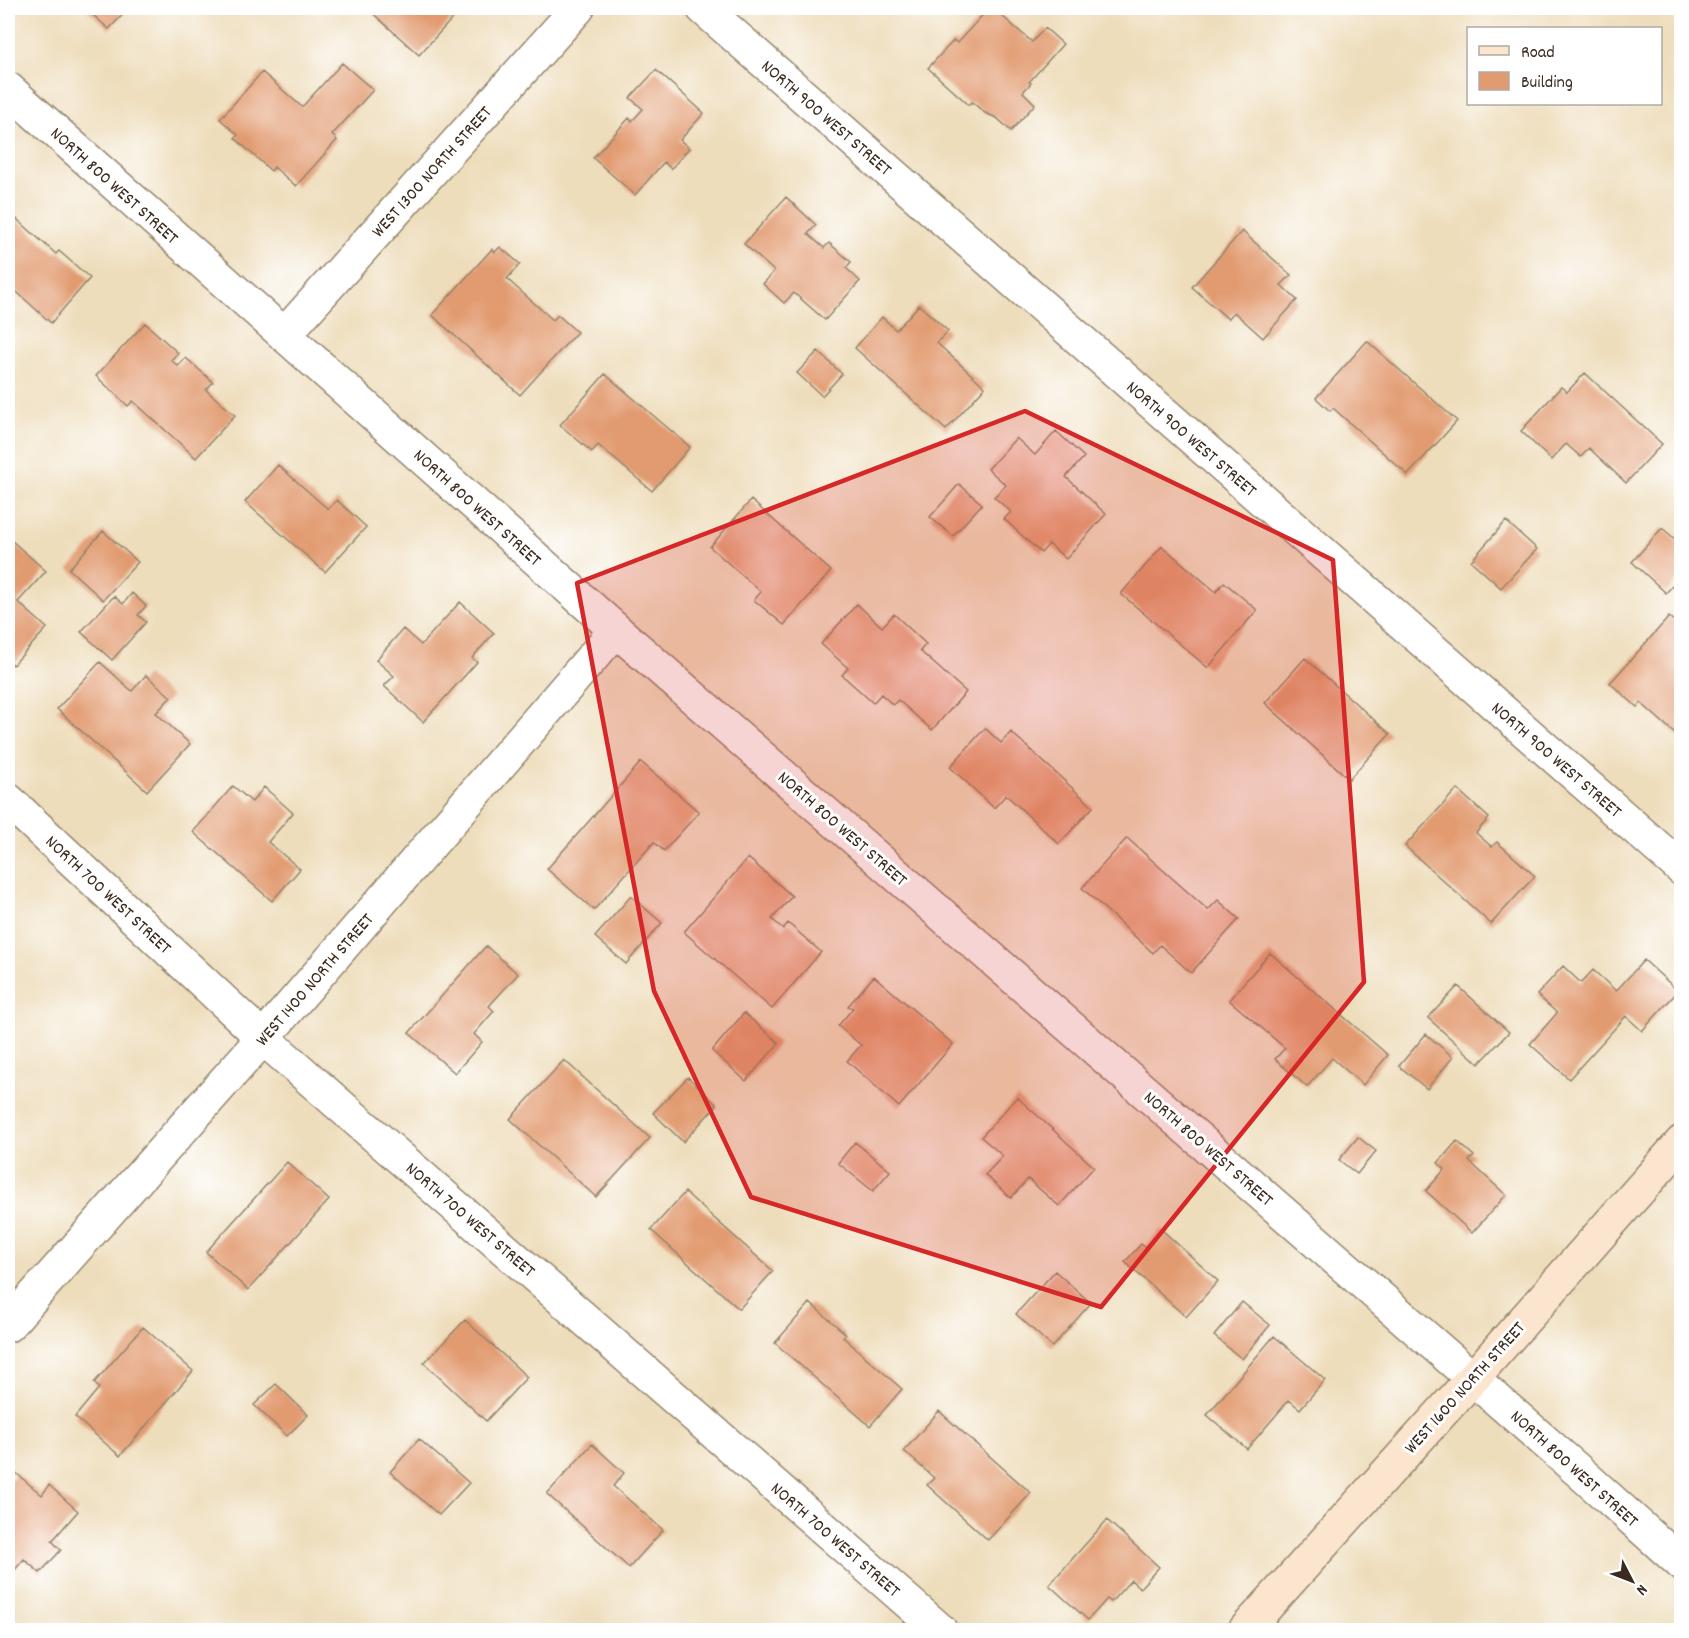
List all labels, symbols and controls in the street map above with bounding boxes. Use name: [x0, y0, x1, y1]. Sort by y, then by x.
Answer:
legend: [1467, 27, 1662, 105]
text: Road: [1521, 41, 1555, 66]
street label: NORTH 900 WEST STREET: [755, 55, 896, 183]
text: Building: [1521, 71, 1573, 96]
street label: WEST 1300 NORTH STREET: [367, 101, 499, 244]
street label: NORTH 800 WEST STREET: [44, 122, 183, 251]
street label: NORTH 900 WEST STREET: [1120, 376, 1261, 504]
street label: NORTH 800 WEST STREET: [407, 444, 546, 573]
street label: NORTH 900 WEST STREET: [1485, 697, 1626, 825]
street label: NORTH 800 WEST STREET: [771, 766, 912, 893]
street label: NORTH 700 WEST STREET: [39, 831, 176, 961]
street label: WEST 1400 NORTH STREET: [251, 909, 381, 1053]
street label: NORTH 800 WEST STREET: [1137, 1086, 1278, 1213]
street label: NORTH 700 WEST STREET: [399, 1158, 540, 1284]
street label: WEST 1600 NORTH STREET: [1400, 1317, 1532, 1460]
street label: NORTH 800 WEST STREET: [1504, 1405, 1643, 1534]
street label: NORTH 700 WEST STREET: [764, 1478, 905, 1604]
north arrow: [1602, 1551, 1662, 1611]
text: N: [1630, 1579, 1652, 1600]

